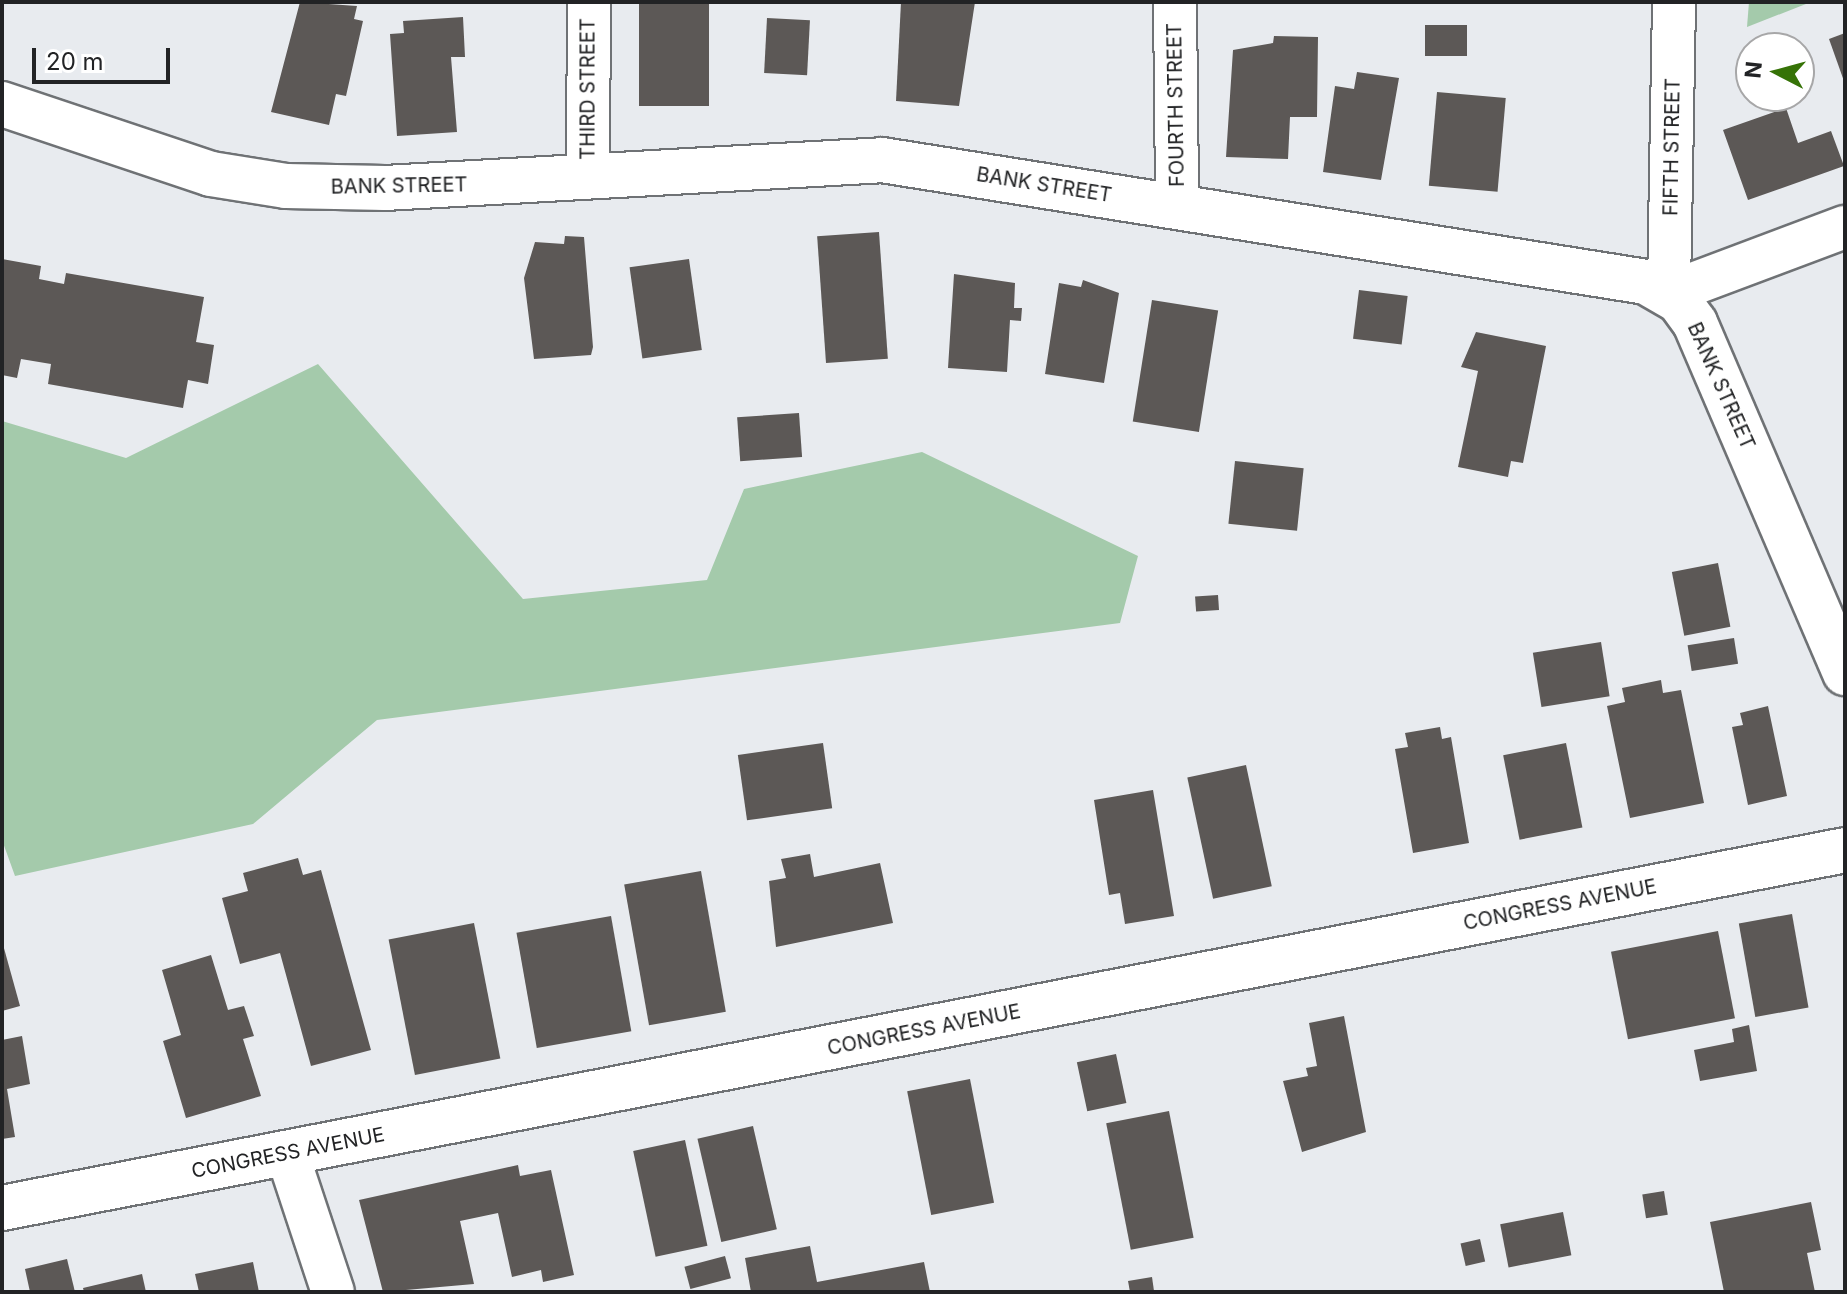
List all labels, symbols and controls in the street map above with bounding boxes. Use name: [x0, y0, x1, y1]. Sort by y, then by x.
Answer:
street label: THIRD STREET: [576, 18, 600, 160]
street label: FOURTH STREET: [1163, 23, 1189, 187]
scale bar: [36, 32, 174, 82]
north arrow: [1735, 32, 1815, 112]
text: 20 m: [46, 47, 104, 76]
text: N: [1739, 60, 1767, 79]
street label: FIFTH STREET: [1659, 78, 1685, 216]
street label: BANK STREET: [975, 162, 1113, 208]
street label: BANK STREET: [331, 173, 467, 199]
street label: BANK STREET: [1682, 319, 1760, 453]
street label: CONGRESS AVENUE: [1461, 874, 1659, 936]
street label: CONGRESS AVENUE: [825, 999, 1023, 1061]
street label: CONGRESS AVENUE: [189, 1122, 387, 1184]

